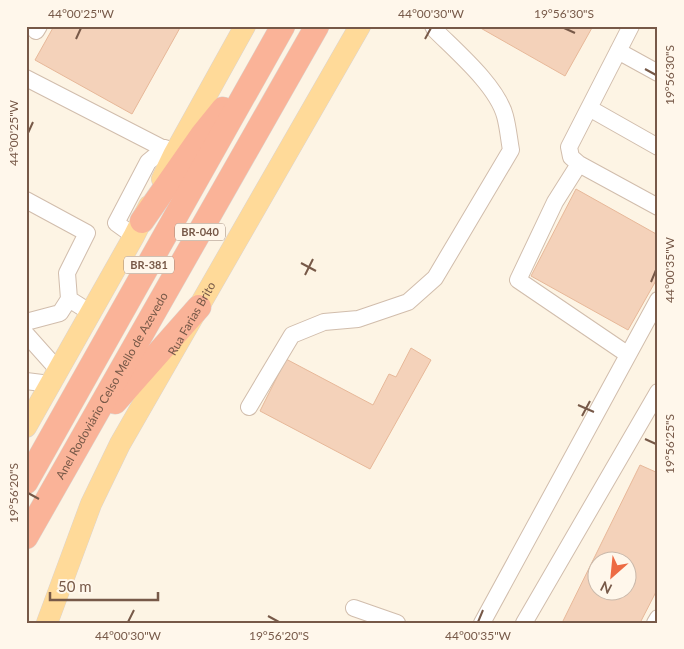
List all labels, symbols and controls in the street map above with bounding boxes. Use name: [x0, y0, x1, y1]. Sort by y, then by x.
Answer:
text: 44°00'25"W: [48, 6, 115, 21]
text: 44°00'30"W: [398, 6, 465, 21]
text: 19°56'30"S: [534, 6, 594, 21]
text: 19°56'30"S: [662, 45, 677, 105]
text: 44°00'25"W: [6, 99, 21, 166]
road number: BR-040: [175, 223, 225, 240]
text: 44°00'35"W: [662, 236, 677, 303]
road number: BR-381: [124, 256, 174, 274]
street label: Rua Farias Brito: [164, 279, 219, 358]
street label: Anel Rodoviário Celso Mello de Azevedo: [52, 289, 171, 482]
text: 19°56'25"S: [662, 414, 677, 474]
text: 19°56'20"S: [6, 463, 21, 523]
north arrow: [586, 552, 636, 602]
scale bar: [50, 569, 158, 601]
text: 50 m: [58, 577, 92, 595]
text: N: [597, 578, 615, 598]
text: 44°00'30"W: [95, 628, 162, 643]
text: 19°56'20"S: [249, 628, 309, 643]
text: 44°00'35"W: [445, 628, 512, 643]

